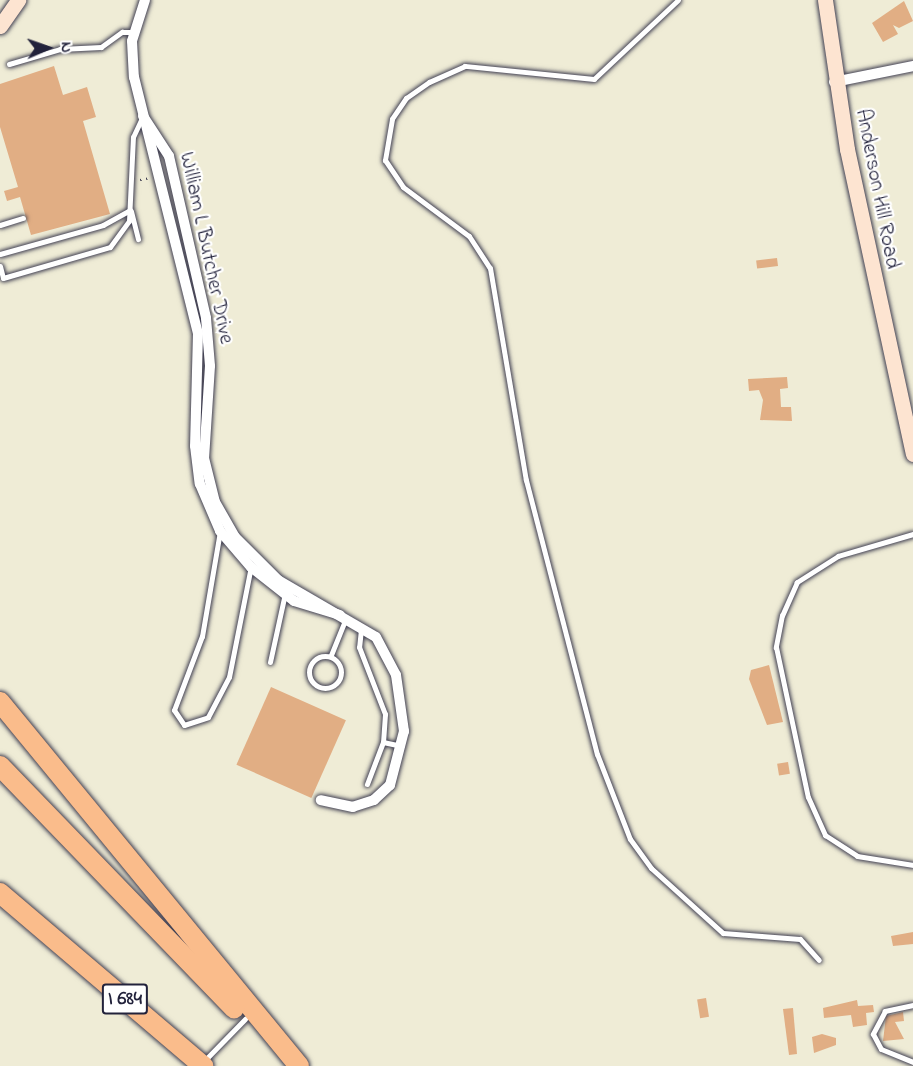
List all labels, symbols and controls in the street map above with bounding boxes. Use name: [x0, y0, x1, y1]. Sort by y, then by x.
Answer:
north arrow: [18, 18, 78, 78]
text: N: [54, 42, 78, 53]
street label: Anderson Hill Road: [849, 107, 905, 271]
street label: William L Butcher Drive: [173, 150, 239, 346]
road number: I 684: [101, 982, 149, 1016]

